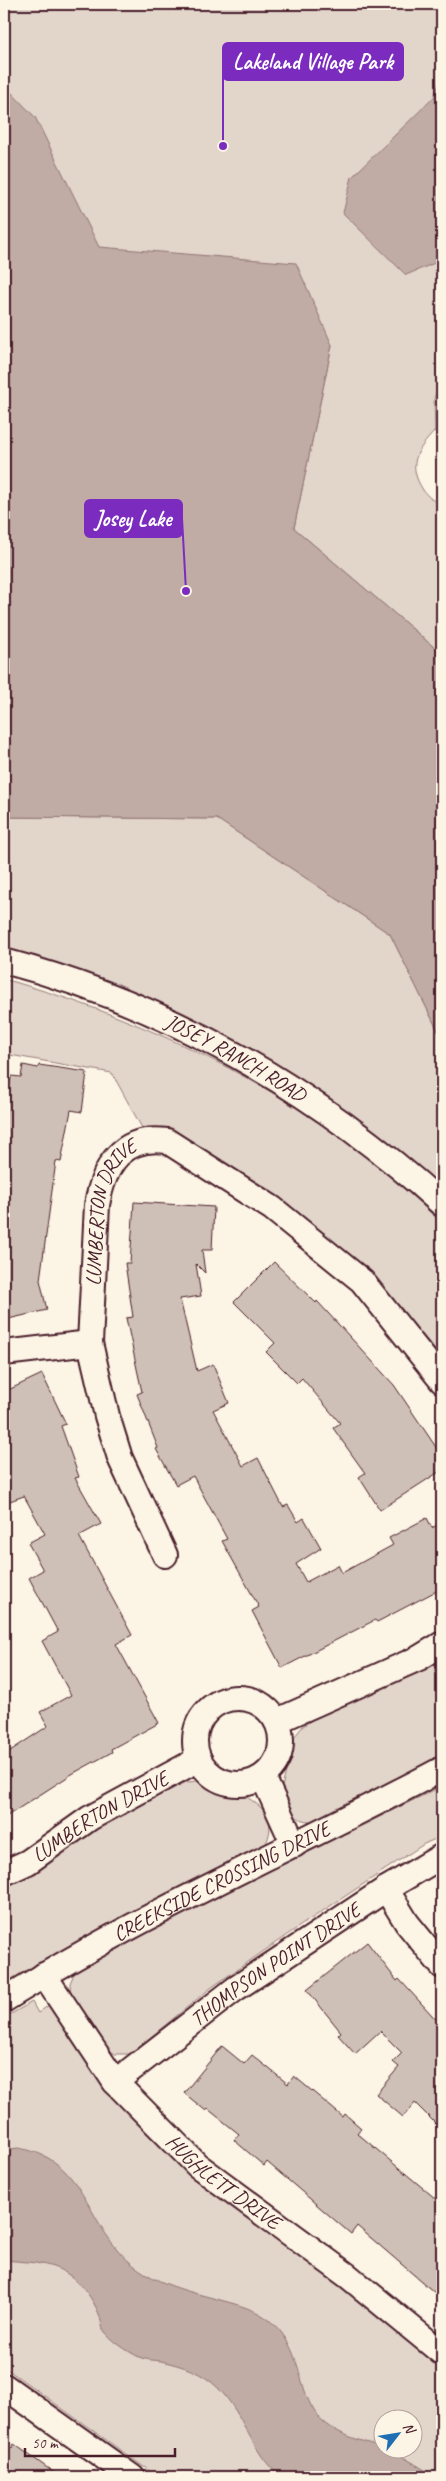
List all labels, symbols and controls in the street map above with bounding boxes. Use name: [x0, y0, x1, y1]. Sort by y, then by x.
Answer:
callout: Lakeland Village Park: [223, 43, 403, 80]
text: Lakeland Village Park: [233, 48, 395, 76]
callout: Josey Lake: [85, 500, 182, 537]
text: Josey Lake: [93, 505, 174, 533]
street label: JOSEY RANCH ROAD: [161, 1008, 312, 1108]
street label: LUMBERTON DRIVE: [80, 1131, 143, 1286]
street label: LUMBERTON DRIVE: [27, 1764, 175, 1868]
street label: CREEKSIDE CROSSING DRIVE: [109, 1814, 336, 1947]
street label: THOMPSON POINT DRIVE: [185, 1895, 367, 2032]
street label: HUGHLETT DRIVE: [161, 2128, 288, 2237]
north arrow: [374, 2408, 424, 2458]
text: N: [399, 2419, 419, 2438]
scale bar: [25, 2426, 175, 2458]
text: 50 m: [32, 2434, 59, 2453]

